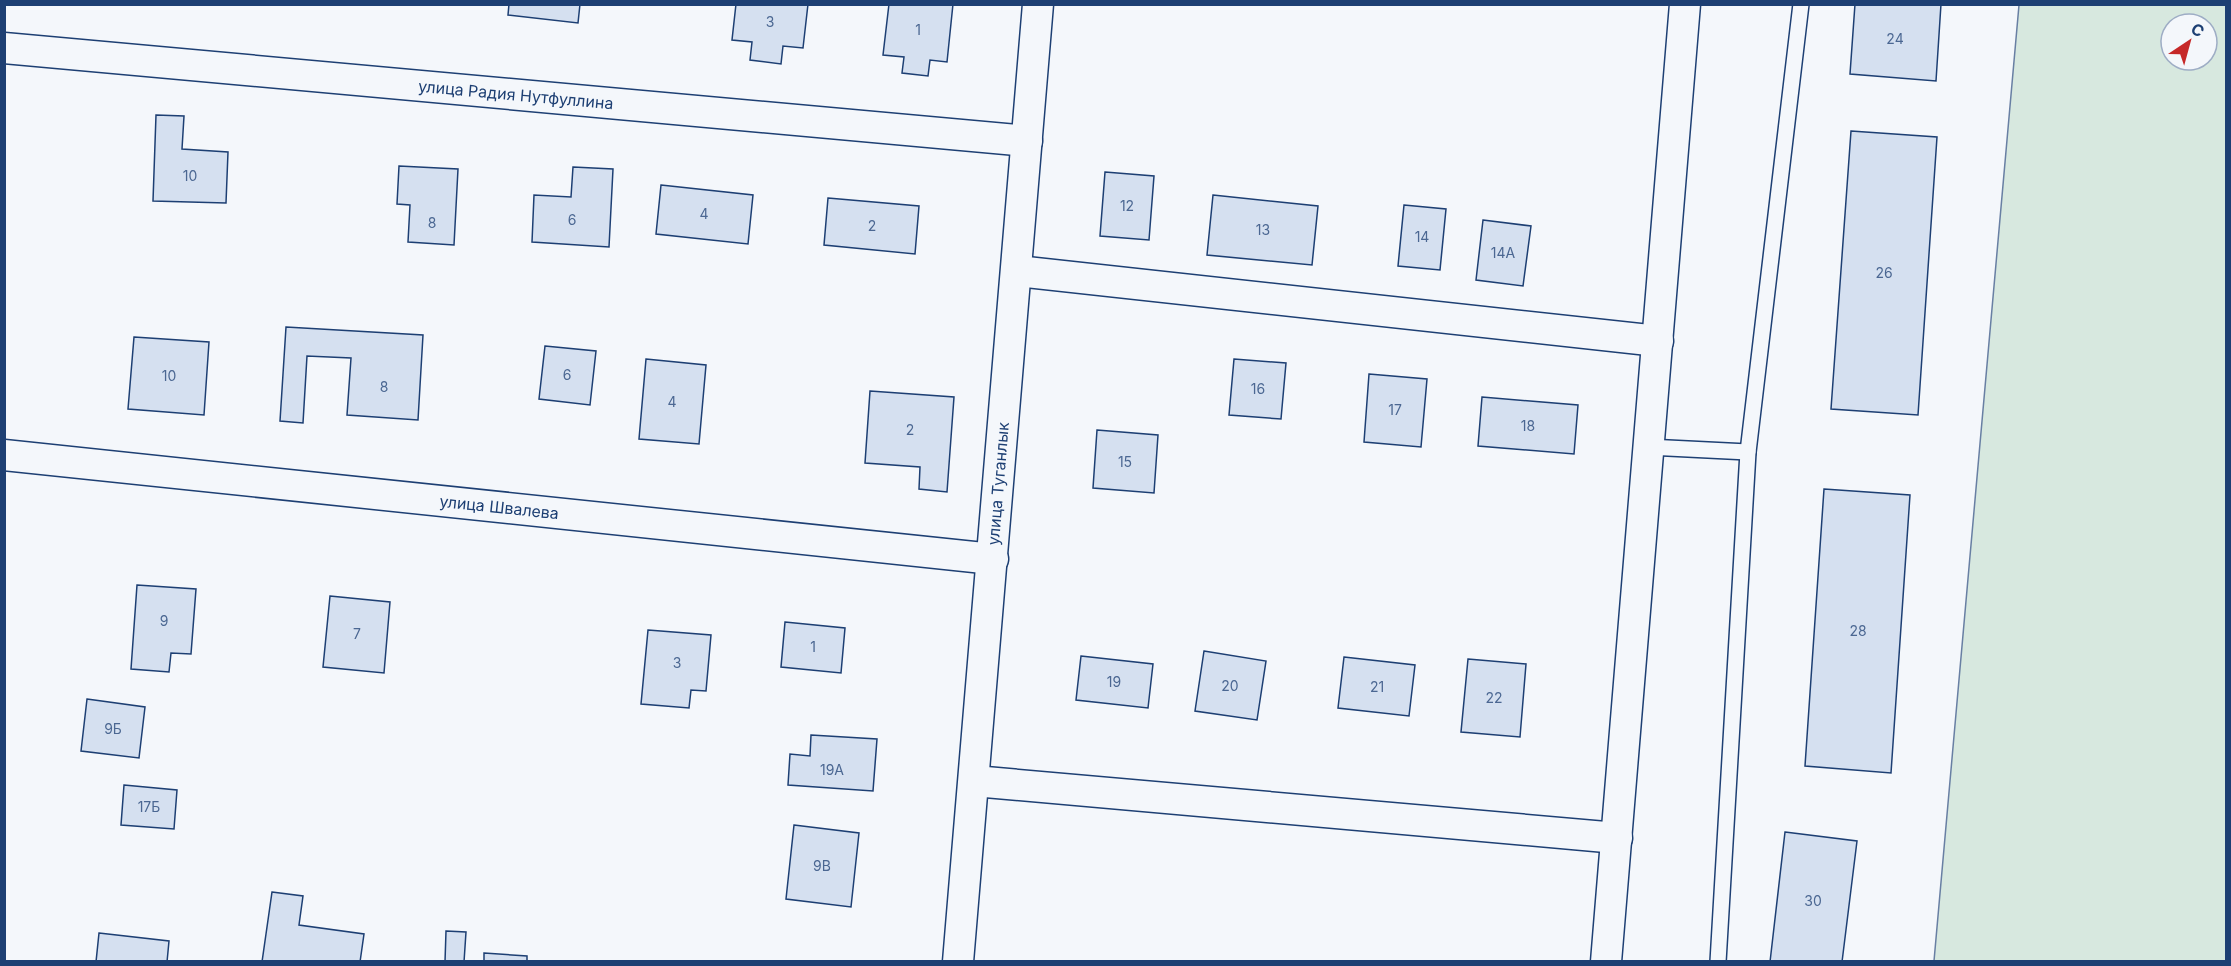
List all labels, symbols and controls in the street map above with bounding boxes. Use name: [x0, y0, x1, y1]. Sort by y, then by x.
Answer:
north arrow: [2159, 12, 2219, 72]
house number: 3: [766, 13, 774, 30]
text: С: [2187, 18, 2209, 42]
house number: 1: [915, 21, 921, 38]
house number: 24: [1886, 30, 1904, 47]
street label: улица Радия Нутфуллина: [417, 76, 614, 113]
house number: 10: [183, 167, 197, 184]
house number: 12: [1120, 197, 1134, 214]
house number: 4: [699, 205, 709, 222]
house number: 6: [568, 211, 576, 228]
house number: 8: [428, 214, 436, 231]
house number: 2: [868, 217, 876, 234]
house number: 13: [1256, 221, 1270, 238]
house number: 14: [1415, 228, 1429, 245]
house number: 14А: [1491, 244, 1516, 261]
house number: 26: [1875, 264, 1893, 281]
house number: 6: [563, 366, 571, 383]
house number: 10: [162, 367, 176, 384]
house number: 8: [380, 378, 388, 395]
house number: 16: [1251, 380, 1265, 397]
house number: 4: [667, 393, 677, 410]
house number: 17: [1388, 401, 1402, 418]
house number: 18: [1521, 417, 1535, 434]
house number: 2: [906, 421, 914, 438]
street label: улица Туганлык: [983, 421, 1013, 546]
house number: 15: [1118, 453, 1132, 470]
street label: улица Швалева: [439, 491, 560, 523]
house number: 9: [160, 612, 168, 629]
house number: 28: [1849, 622, 1867, 639]
house number: 7: [353, 625, 361, 642]
house number: 1: [810, 638, 816, 655]
house number: 3: [673, 654, 681, 671]
house number: 19: [1107, 673, 1121, 690]
house number: 20: [1221, 677, 1239, 694]
house number: 21: [1370, 678, 1384, 695]
house number: 22: [1485, 689, 1503, 706]
house number: 9Б: [104, 720, 122, 737]
house number: 19А: [820, 761, 844, 778]
house number: 17Б: [138, 798, 160, 815]
house number: 9В: [813, 857, 831, 874]
house number: 30: [1804, 892, 1822, 909]

